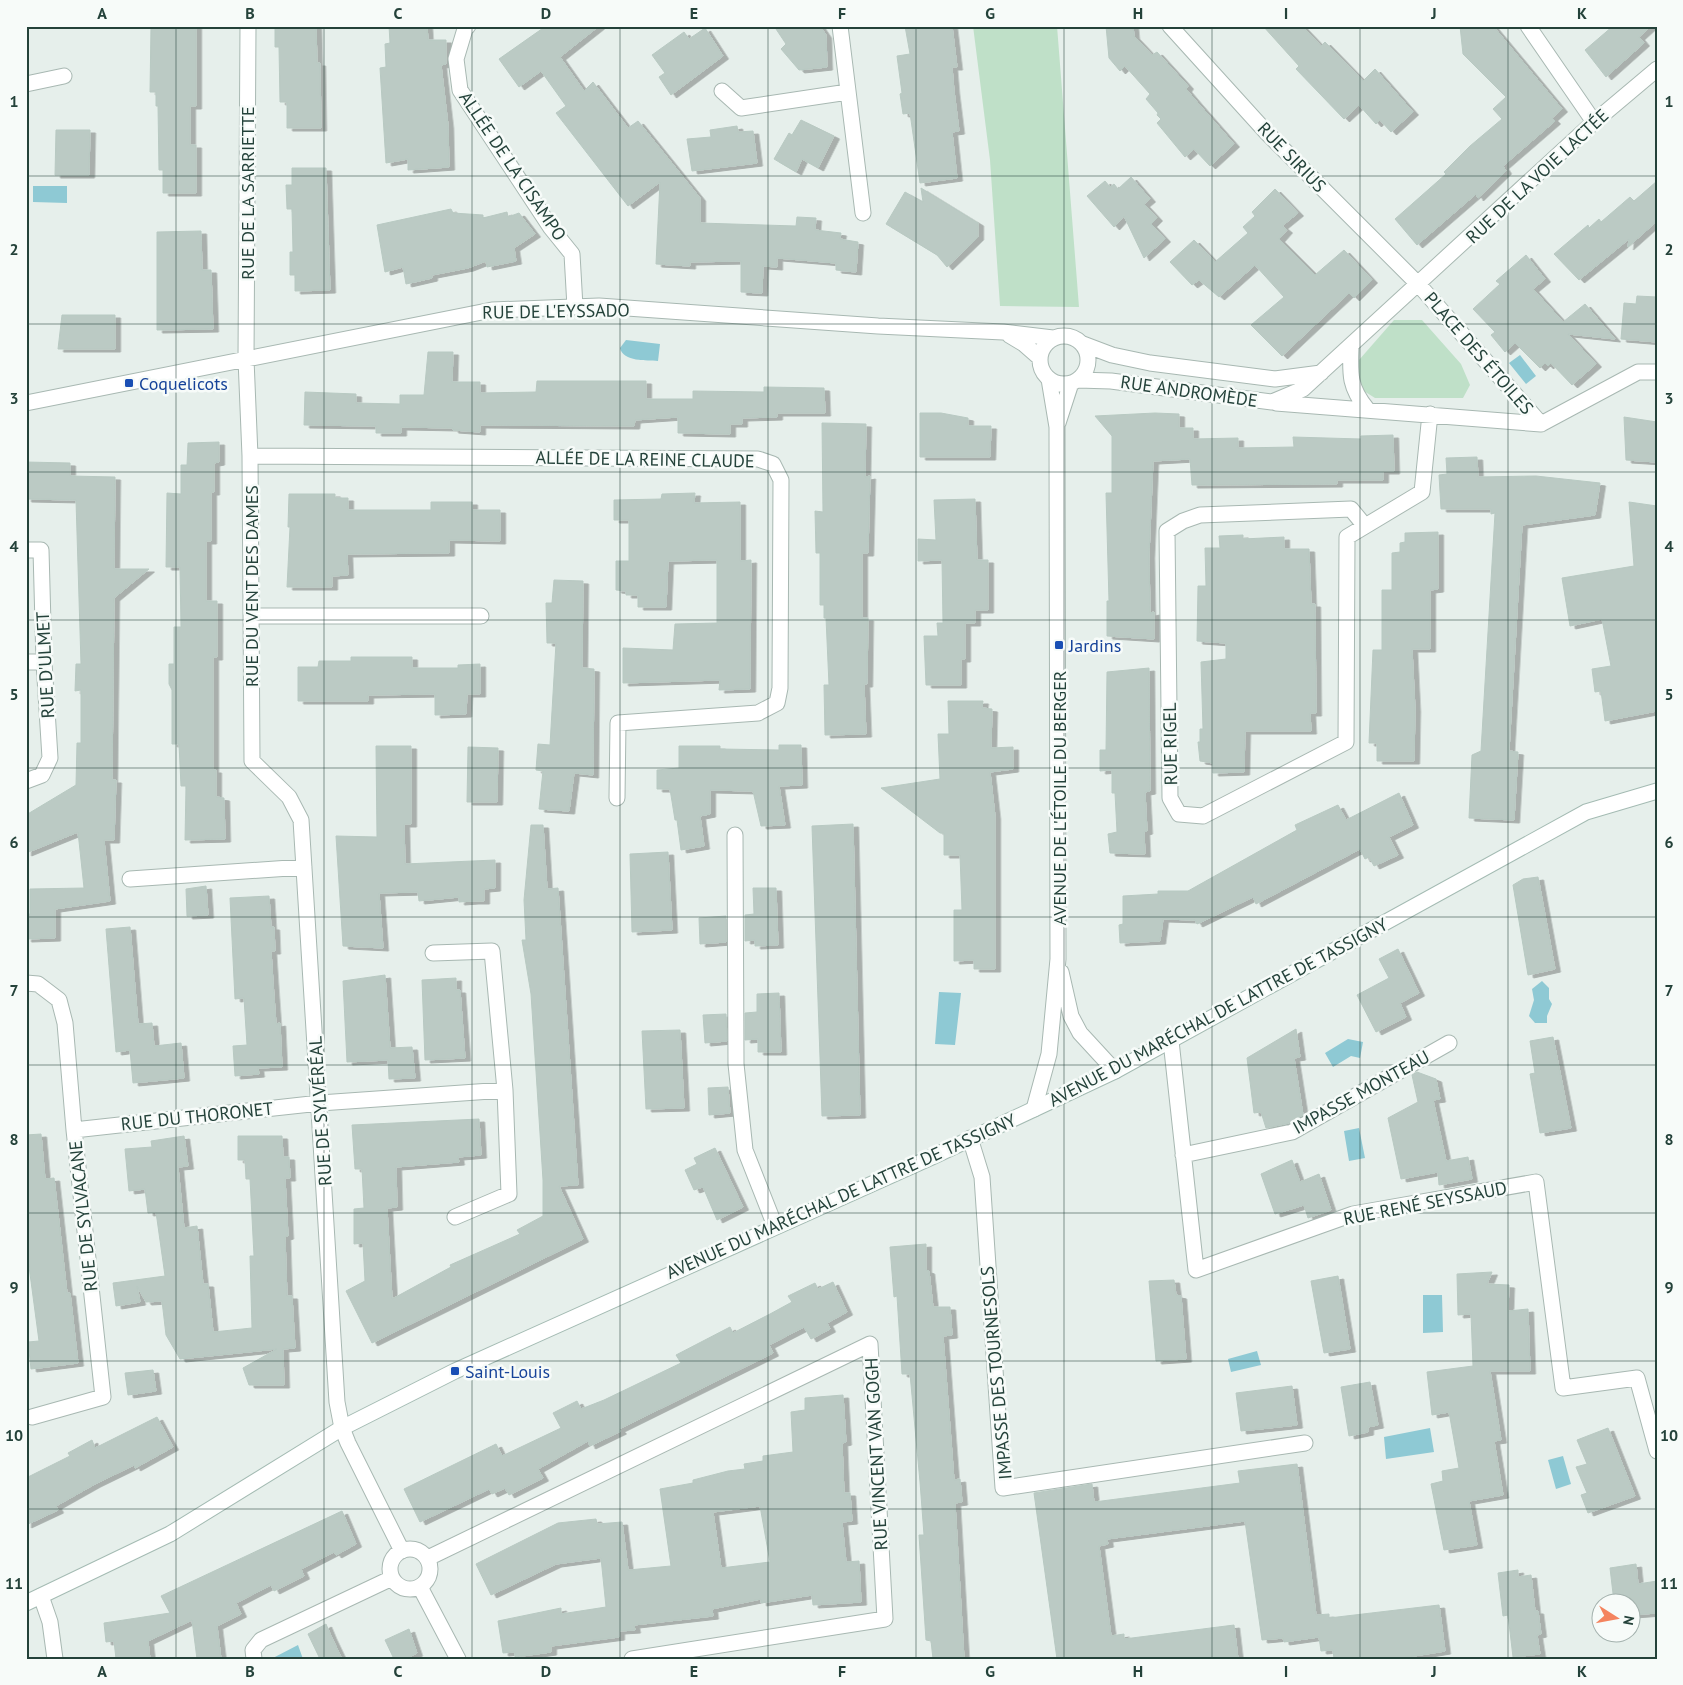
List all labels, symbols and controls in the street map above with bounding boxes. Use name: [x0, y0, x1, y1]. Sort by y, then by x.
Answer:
text: A: [97, 3, 107, 23]
text: B: [245, 3, 255, 23]
text: C: [394, 3, 403, 23]
text: D: [541, 3, 551, 23]
text: E: [690, 3, 698, 23]
text: F: [838, 3, 846, 23]
text: G: [985, 3, 995, 23]
text: H: [1133, 3, 1143, 23]
text: I: [1284, 3, 1288, 23]
text: J: [1430, 3, 1437, 23]
text: K: [1577, 3, 1587, 23]
street label: ALLÉE DE LA CISAMPO: [454, 87, 572, 245]
text: 1: [9, 91, 19, 111]
text: 1: [1664, 91, 1674, 111]
street label: RUE DE LA VOIE LACTÉE: [1461, 104, 1613, 248]
street label: RUE DE LA SARRIETTE: [236, 106, 259, 280]
street label: RUE SIRIUS: [1253, 117, 1331, 197]
text: 2: [9, 239, 19, 259]
text: 2: [1664, 239, 1674, 259]
street label: PLACE DES ÉTOILES: [1420, 287, 1538, 419]
street label: RUE DE L'EYSSADO: [482, 298, 630, 324]
street label: RUE ANDROMÈDE: [1119, 370, 1259, 412]
place label: Coquelicots: [139, 372, 228, 395]
marker: Coquelicots: [123, 377, 135, 389]
text: 3: [9, 388, 19, 408]
text: 3: [1664, 388, 1674, 408]
street label: ALLÉE DE LA REINE CLAUDE: [535, 446, 755, 472]
street label: RUE DU VENT DES DAMES: [240, 485, 263, 687]
text: 4: [9, 536, 19, 556]
text: 4: [1664, 536, 1674, 556]
street label: RUE D'ULMET: [31, 611, 59, 719]
place label: Jardins: [1068, 634, 1121, 657]
marker: Jardins: [1053, 639, 1065, 651]
street label: AVENUE DE L'ÉTOILE DU BERGER: [1048, 670, 1071, 925]
text: 5: [9, 684, 19, 704]
text: 5: [1664, 684, 1674, 704]
street label: RUE RIGEL: [1158, 702, 1182, 786]
text: 6: [9, 832, 19, 852]
text: 6: [1664, 832, 1674, 852]
street label: AVENUE DU MARÉCHAL DE LATTRE DE TASSIGNY: [1045, 913, 1391, 1111]
text: 7: [9, 980, 19, 1000]
text: 7: [1664, 980, 1674, 1000]
street label: RUE DE SYLVÉRÉAL: [303, 1035, 337, 1187]
street label: IMPASSE MONTEAU: [1288, 1045, 1434, 1139]
street label: RUE DU THORONET: [120, 1097, 274, 1135]
street label: AVENUE DU MARÉCHAL DE LATTRE DE TASSIGNY: [662, 1108, 1020, 1284]
text: 8: [9, 1129, 19, 1149]
text: 8: [1664, 1129, 1674, 1149]
street label: RUE DE SYLVACANE: [64, 1139, 102, 1293]
street label: RUE RENÉ SEYSSAUD: [1341, 1176, 1509, 1230]
street label: IMPASSE DES TOURNESOLS: [975, 1265, 1017, 1481]
text: 9: [9, 1277, 19, 1297]
text: 9: [1664, 1277, 1674, 1297]
street label: RUE VINCENT VAN GOGH: [859, 1357, 893, 1551]
place label: Saint-Louis: [465, 1360, 550, 1383]
marker: Saint-Louis: [449, 1365, 461, 1377]
text: 10: [5, 1425, 23, 1445]
text: 10: [1660, 1425, 1678, 1445]
text: 11: [5, 1573, 23, 1593]
text: 11: [1660, 1573, 1678, 1593]
north arrow: [1590, 1592, 1640, 1642]
text: N: [1619, 1614, 1638, 1627]
text: A: [97, 1661, 107, 1681]
text: B: [245, 1661, 255, 1681]
text: C: [394, 1661, 403, 1681]
text: D: [541, 1661, 551, 1681]
text: E: [690, 1661, 698, 1681]
text: F: [838, 1661, 846, 1681]
text: G: [985, 1661, 995, 1681]
text: H: [1133, 1661, 1143, 1681]
text: I: [1284, 1661, 1288, 1681]
text: J: [1430, 1661, 1437, 1681]
text: K: [1577, 1661, 1587, 1681]

